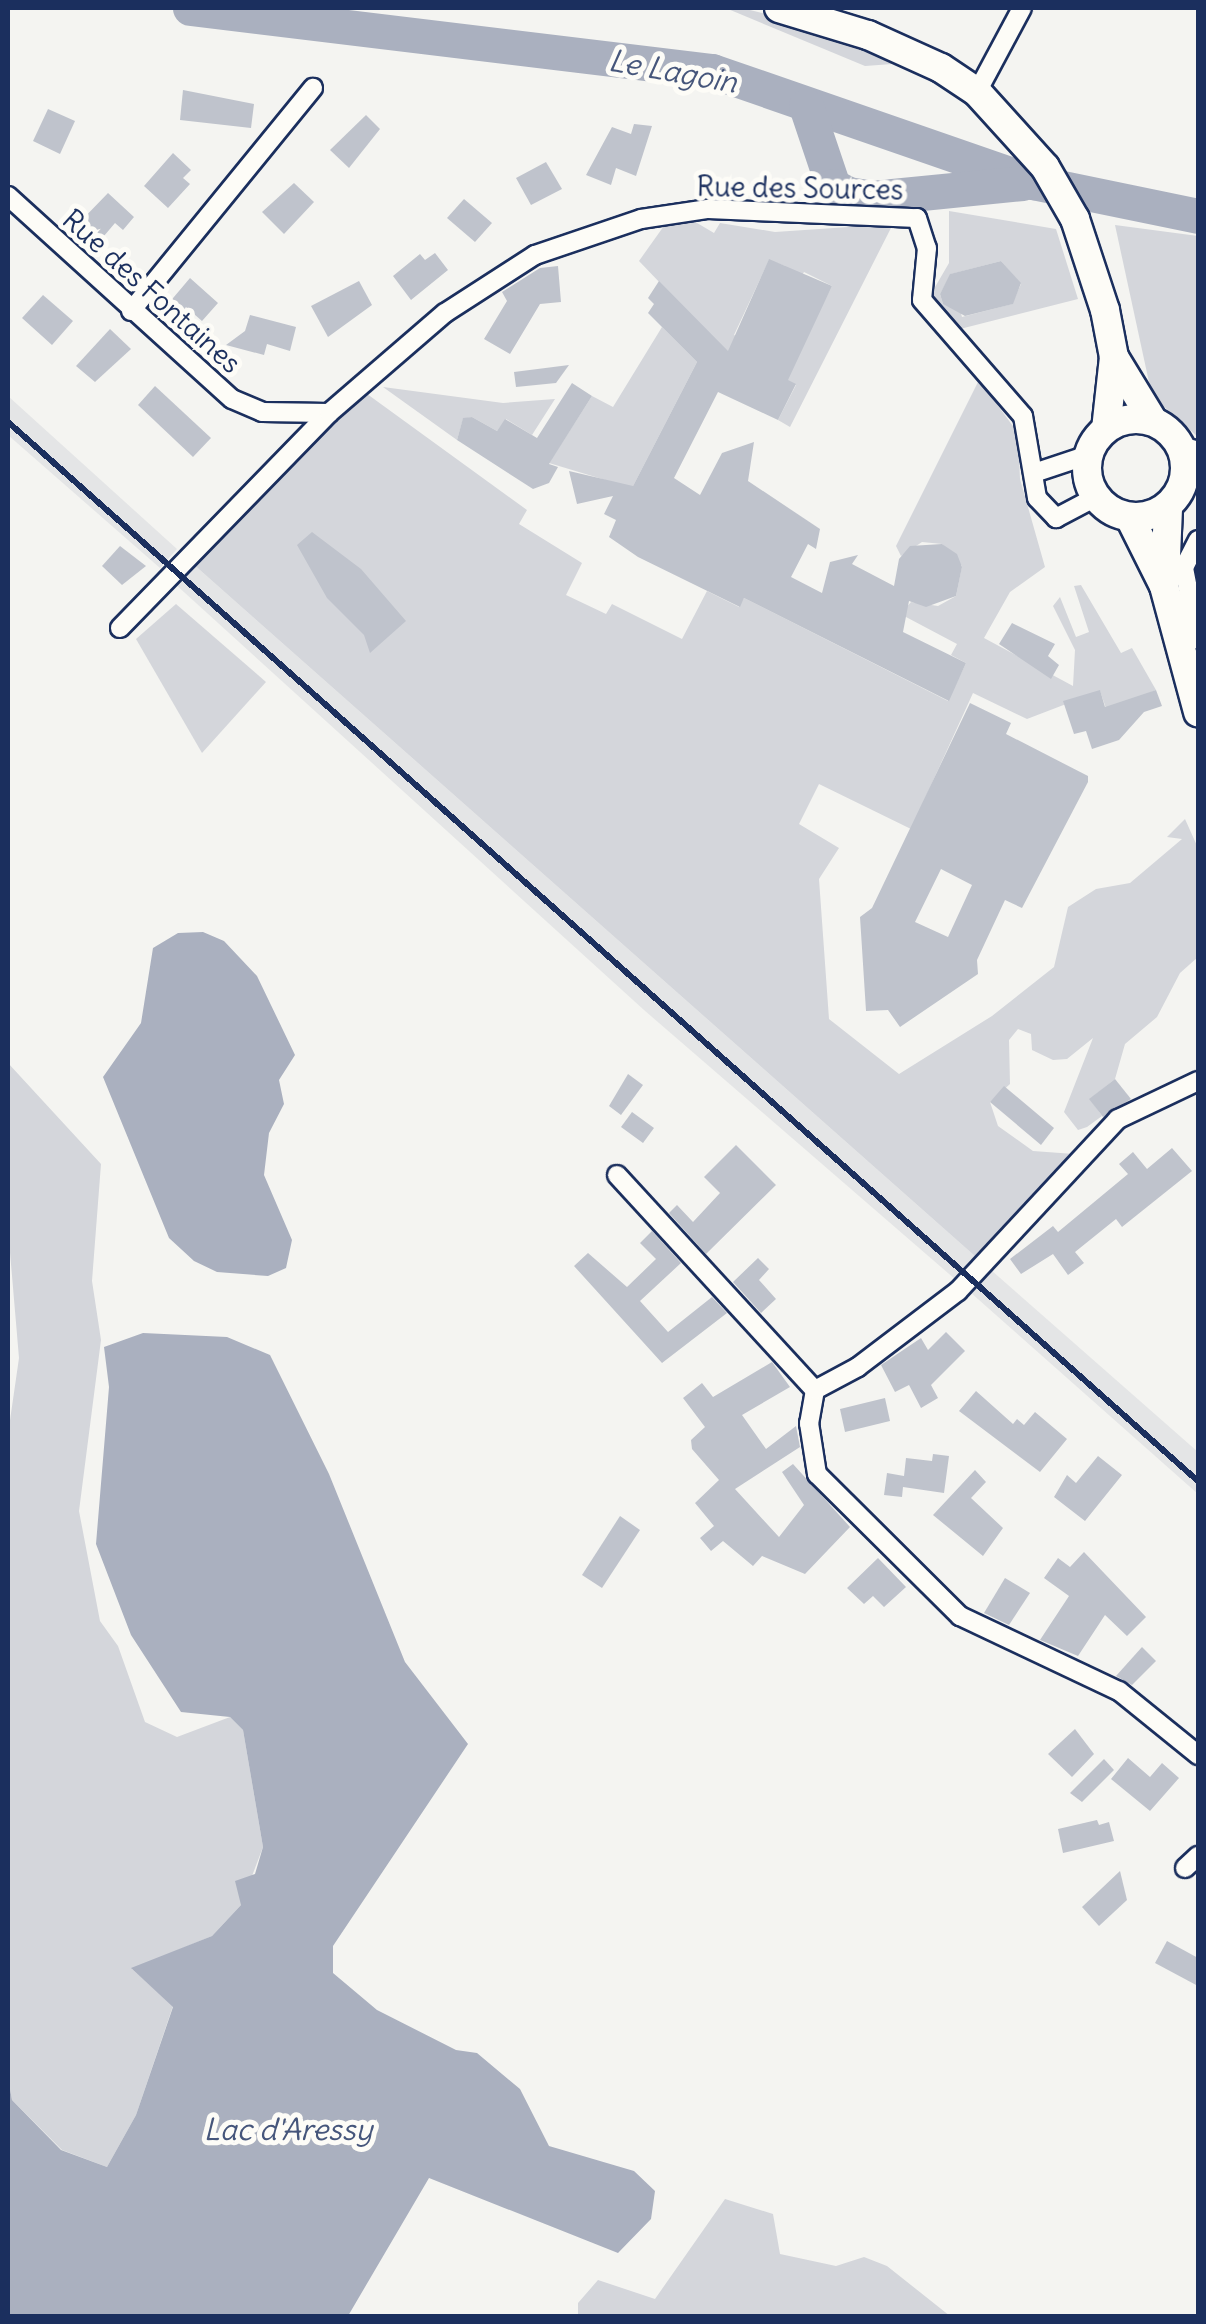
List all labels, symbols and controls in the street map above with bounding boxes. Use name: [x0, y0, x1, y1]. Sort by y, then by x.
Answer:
water label: Le Lagoin: [606, 42, 740, 100]
street label: Rue des Sources: [696, 169, 904, 207]
street label: Rue des Fontaines: [56, 202, 248, 380]
water label: Lac d'Aressy: [204, 2111, 372, 2147]

